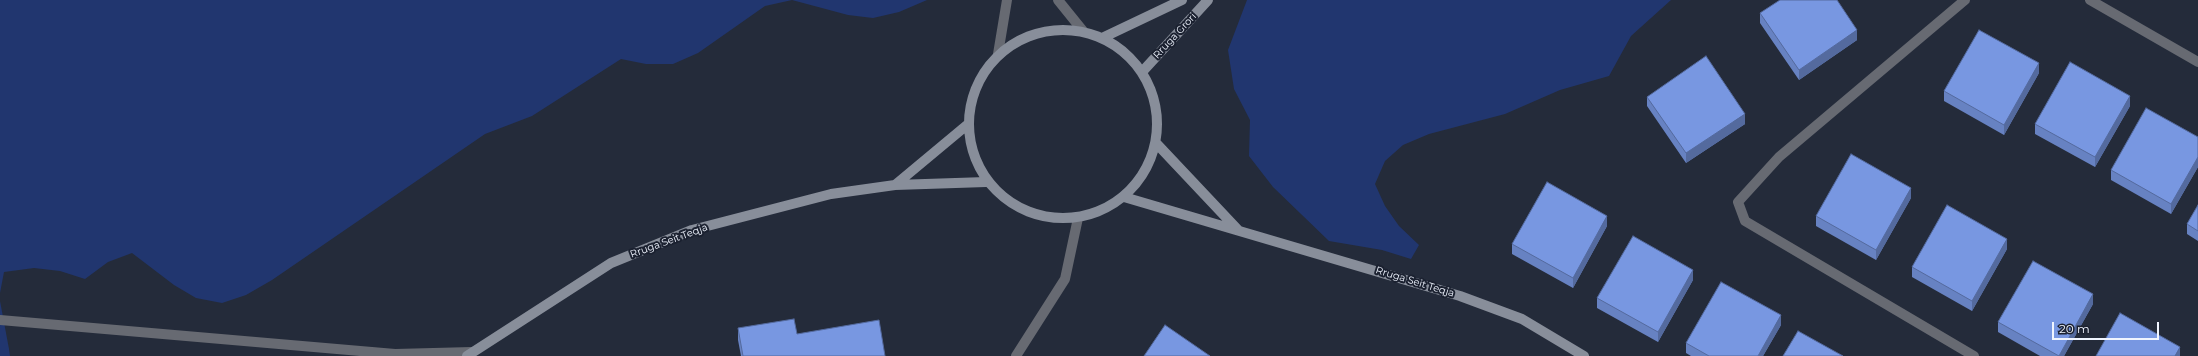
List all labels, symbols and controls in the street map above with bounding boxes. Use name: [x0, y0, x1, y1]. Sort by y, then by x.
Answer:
street label: Rruga Grori: [1151, 11, 1199, 61]
street label: Rruga Seit Teqja: [629, 221, 709, 261]
street label: Rruga Seit Teqja: [1374, 264, 1456, 300]
scale bar: [2054, 314, 2161, 340]
text: 20 m: [2059, 321, 2090, 336]

